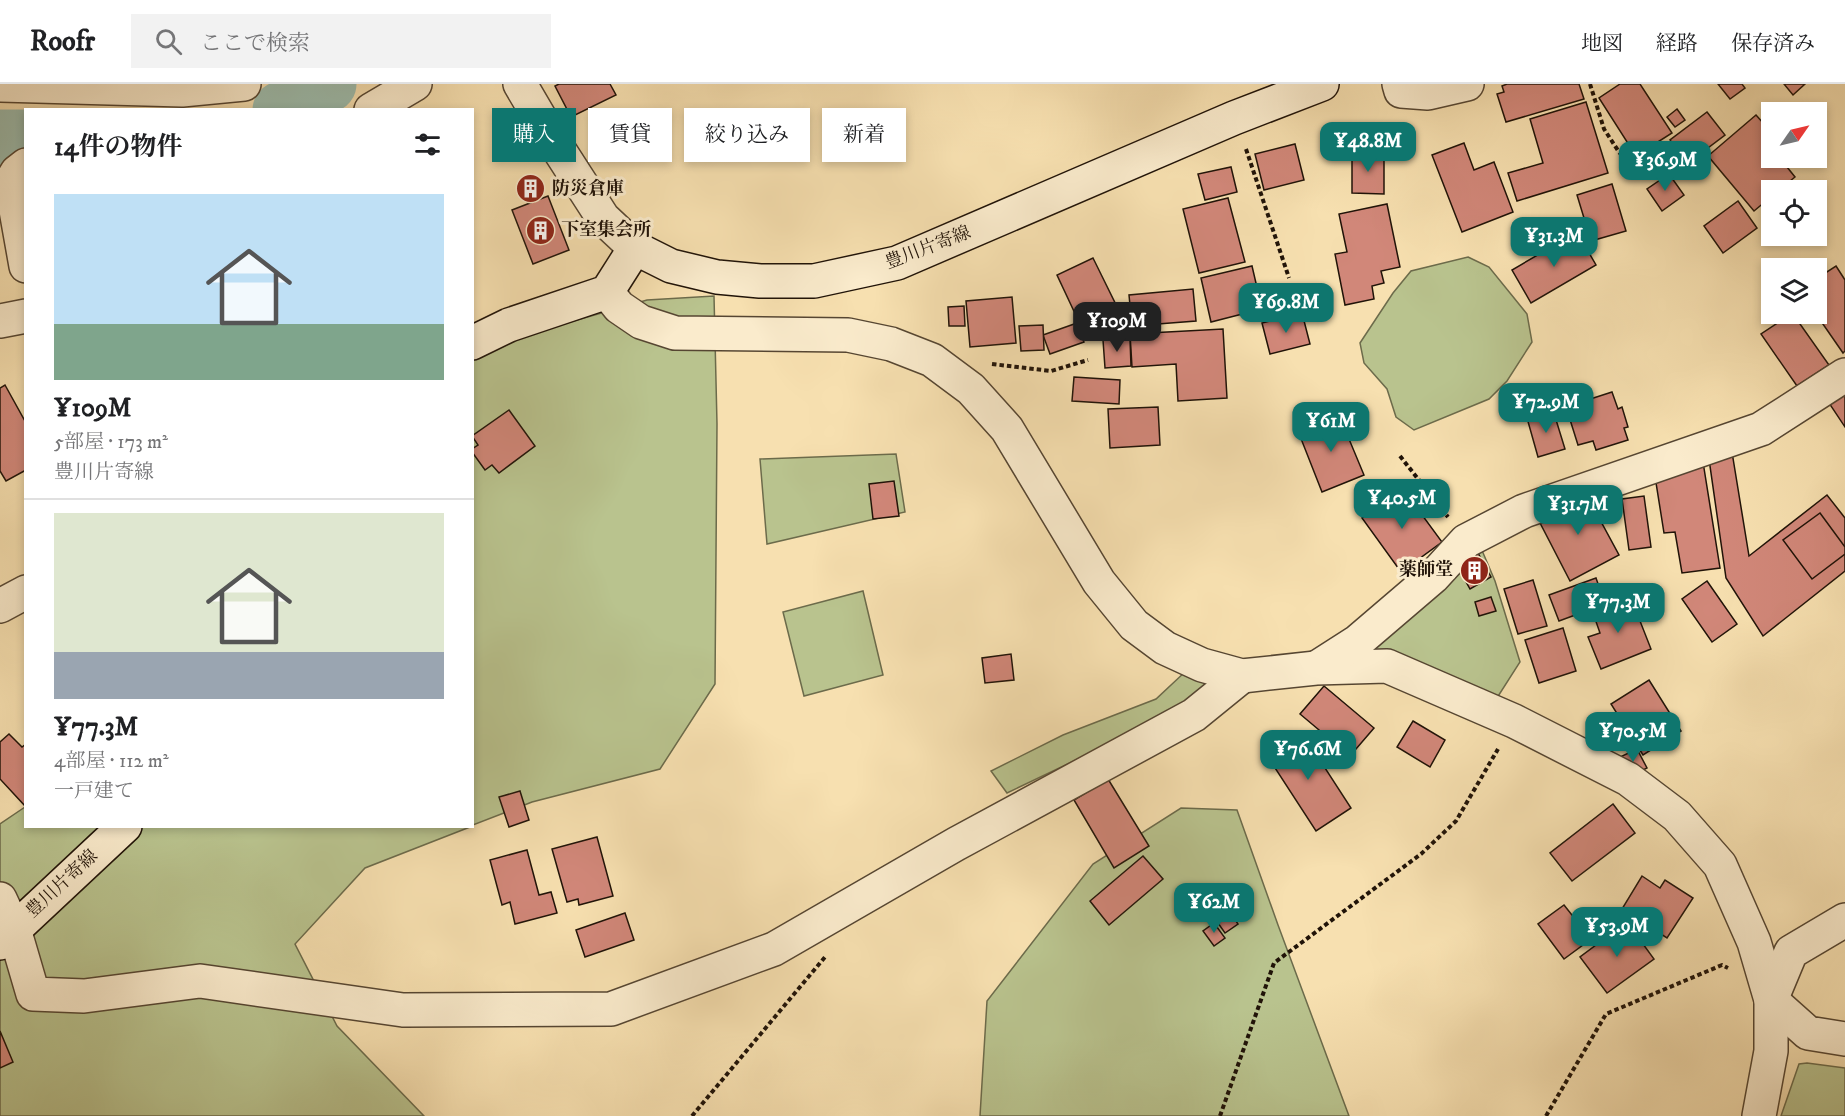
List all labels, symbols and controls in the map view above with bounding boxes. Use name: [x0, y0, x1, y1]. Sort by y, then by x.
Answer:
search box: [131, 14, 551, 68]
text: Roofr: [30, 24, 95, 59]
icon: search: [152, 25, 185, 58]
text: ここで検索: [200, 30, 310, 57]
text: 地図: [1581, 31, 1623, 57]
text: 経路: [1656, 31, 1698, 57]
text: 保存済み: [1731, 31, 1815, 57]
north arrow: [1761, 102, 1827, 168]
map controls: [1761, 102, 1827, 324]
chip: 購入: [492, 108, 576, 162]
chip: 賃貸: [588, 108, 672, 162]
chip: 絞り込み: [684, 108, 810, 162]
chip: 新着: [822, 108, 906, 162]
pin: ¥48.8M: [1319, 122, 1417, 173]
icon: filters: [411, 128, 444, 161]
text: ¥48.8M: [1334, 129, 1402, 154]
text: 14件の物件: [54, 131, 183, 164]
pin: ¥36.9M: [1616, 141, 1714, 192]
text: ¥36.9M: [1633, 148, 1697, 173]
building icon: 防災倉庫: [515, 173, 547, 205]
place label: 防災倉庫: [552, 178, 624, 200]
button: locate: [1761, 180, 1827, 246]
building icon: 下室集会所: [524, 214, 556, 246]
pin: ¥31.3M: [1505, 217, 1603, 268]
place label: 下室集会所: [561, 219, 651, 241]
street label: 豊川片寄線: [882, 222, 974, 274]
text: ¥31.3M: [1525, 224, 1583, 249]
icon: home: [195, 233, 303, 341]
button: layers: [1761, 258, 1827, 324]
pin: ¥69.8M: [1237, 283, 1335, 334]
text: ¥69.8M: [1253, 290, 1319, 315]
pin: ¥109M: [1075, 302, 1159, 353]
text: ¥109M: [1087, 309, 1147, 334]
pin: ¥72.9M: [1497, 383, 1595, 434]
text: ¥72.9M: [1512, 390, 1580, 415]
text: ¥109M: [54, 392, 132, 425]
pin: ¥61M: [1295, 402, 1367, 453]
text: ¥61M: [1306, 409, 1356, 434]
text: 5部屋 · 173 m²: [54, 430, 168, 455]
text: 豊川片寄線: [54, 460, 154, 485]
pin: ¥40.5M: [1353, 479, 1451, 530]
pin: ¥31.7M: [1529, 485, 1627, 536]
text: ¥40.5M: [1368, 486, 1436, 511]
text: ¥31.7M: [1548, 492, 1608, 517]
icon: home: [195, 552, 303, 660]
building icon: 薬師堂: [1458, 554, 1490, 586]
place label: 薬師堂: [1399, 559, 1453, 581]
pin: ¥77.3M: [1569, 583, 1667, 634]
text: ¥77.3M: [1586, 590, 1650, 615]
text: ¥77.3M: [54, 711, 138, 744]
pin: ¥70.5M: [1584, 712, 1682, 763]
text: ¥70.5M: [1599, 719, 1667, 744]
pin: ¥76.6M: [1259, 730, 1357, 781]
text: ¥76.6M: [1274, 737, 1342, 762]
text: 4部屋 · 112 m²: [54, 749, 169, 774]
text: 一戸建て: [54, 779, 134, 804]
street label: 豊川片寄線: [22, 845, 102, 923]
pin: ¥62M: [1178, 883, 1250, 934]
text: ¥62M: [1188, 890, 1240, 915]
pin: ¥53.9M: [1568, 907, 1666, 958]
text: ¥53.9M: [1585, 914, 1649, 939]

